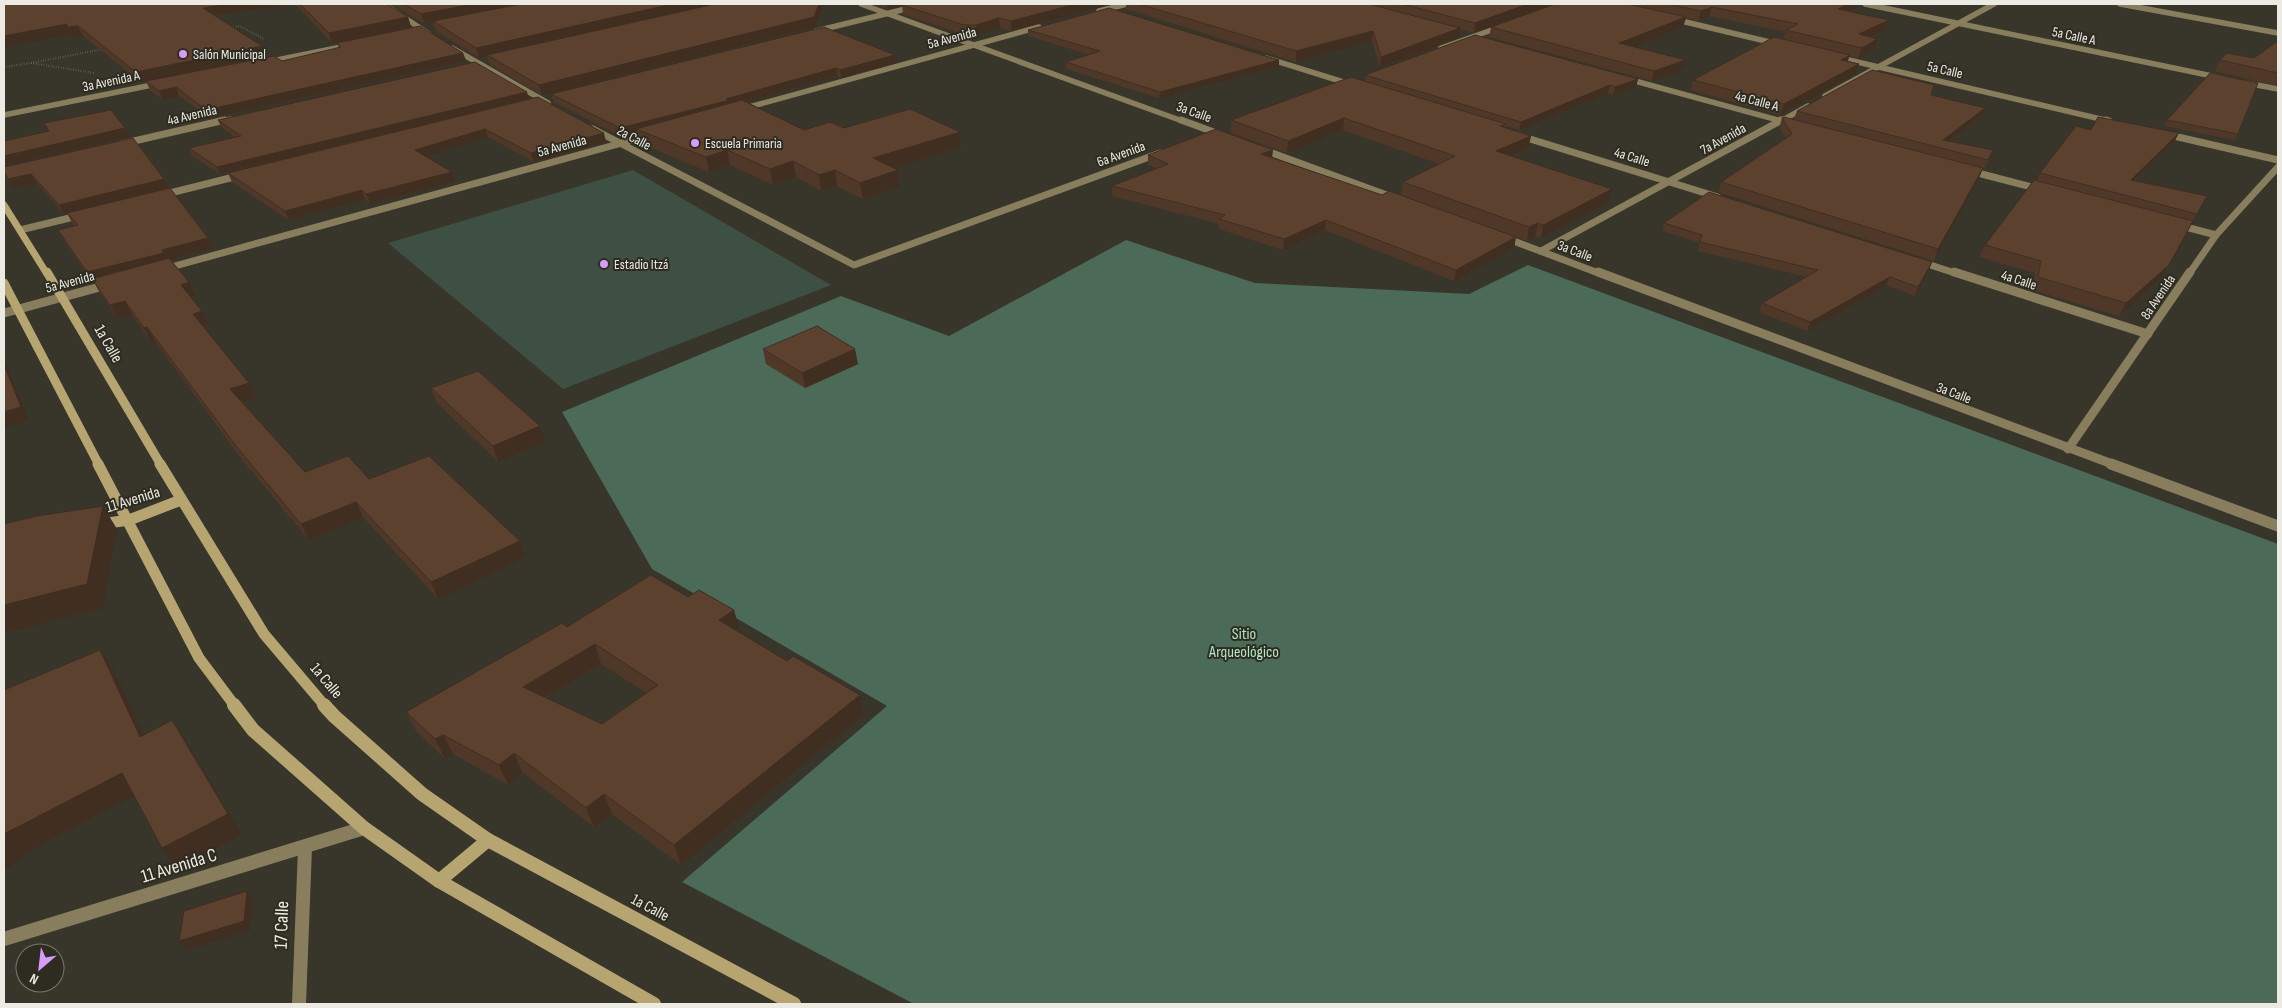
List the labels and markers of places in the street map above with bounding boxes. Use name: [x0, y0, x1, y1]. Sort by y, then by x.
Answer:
place label: Salón Municipal: [193, 46, 266, 63]
marker: Salón Municipal: [177, 48, 189, 60]
place label: Escuela Primaria: [705, 135, 782, 152]
marker: Escuela Primaria: [689, 137, 701, 149]
place label: Estadio Itzá: [614, 256, 668, 273]
marker: Estadio Itzá: [598, 258, 610, 270]

